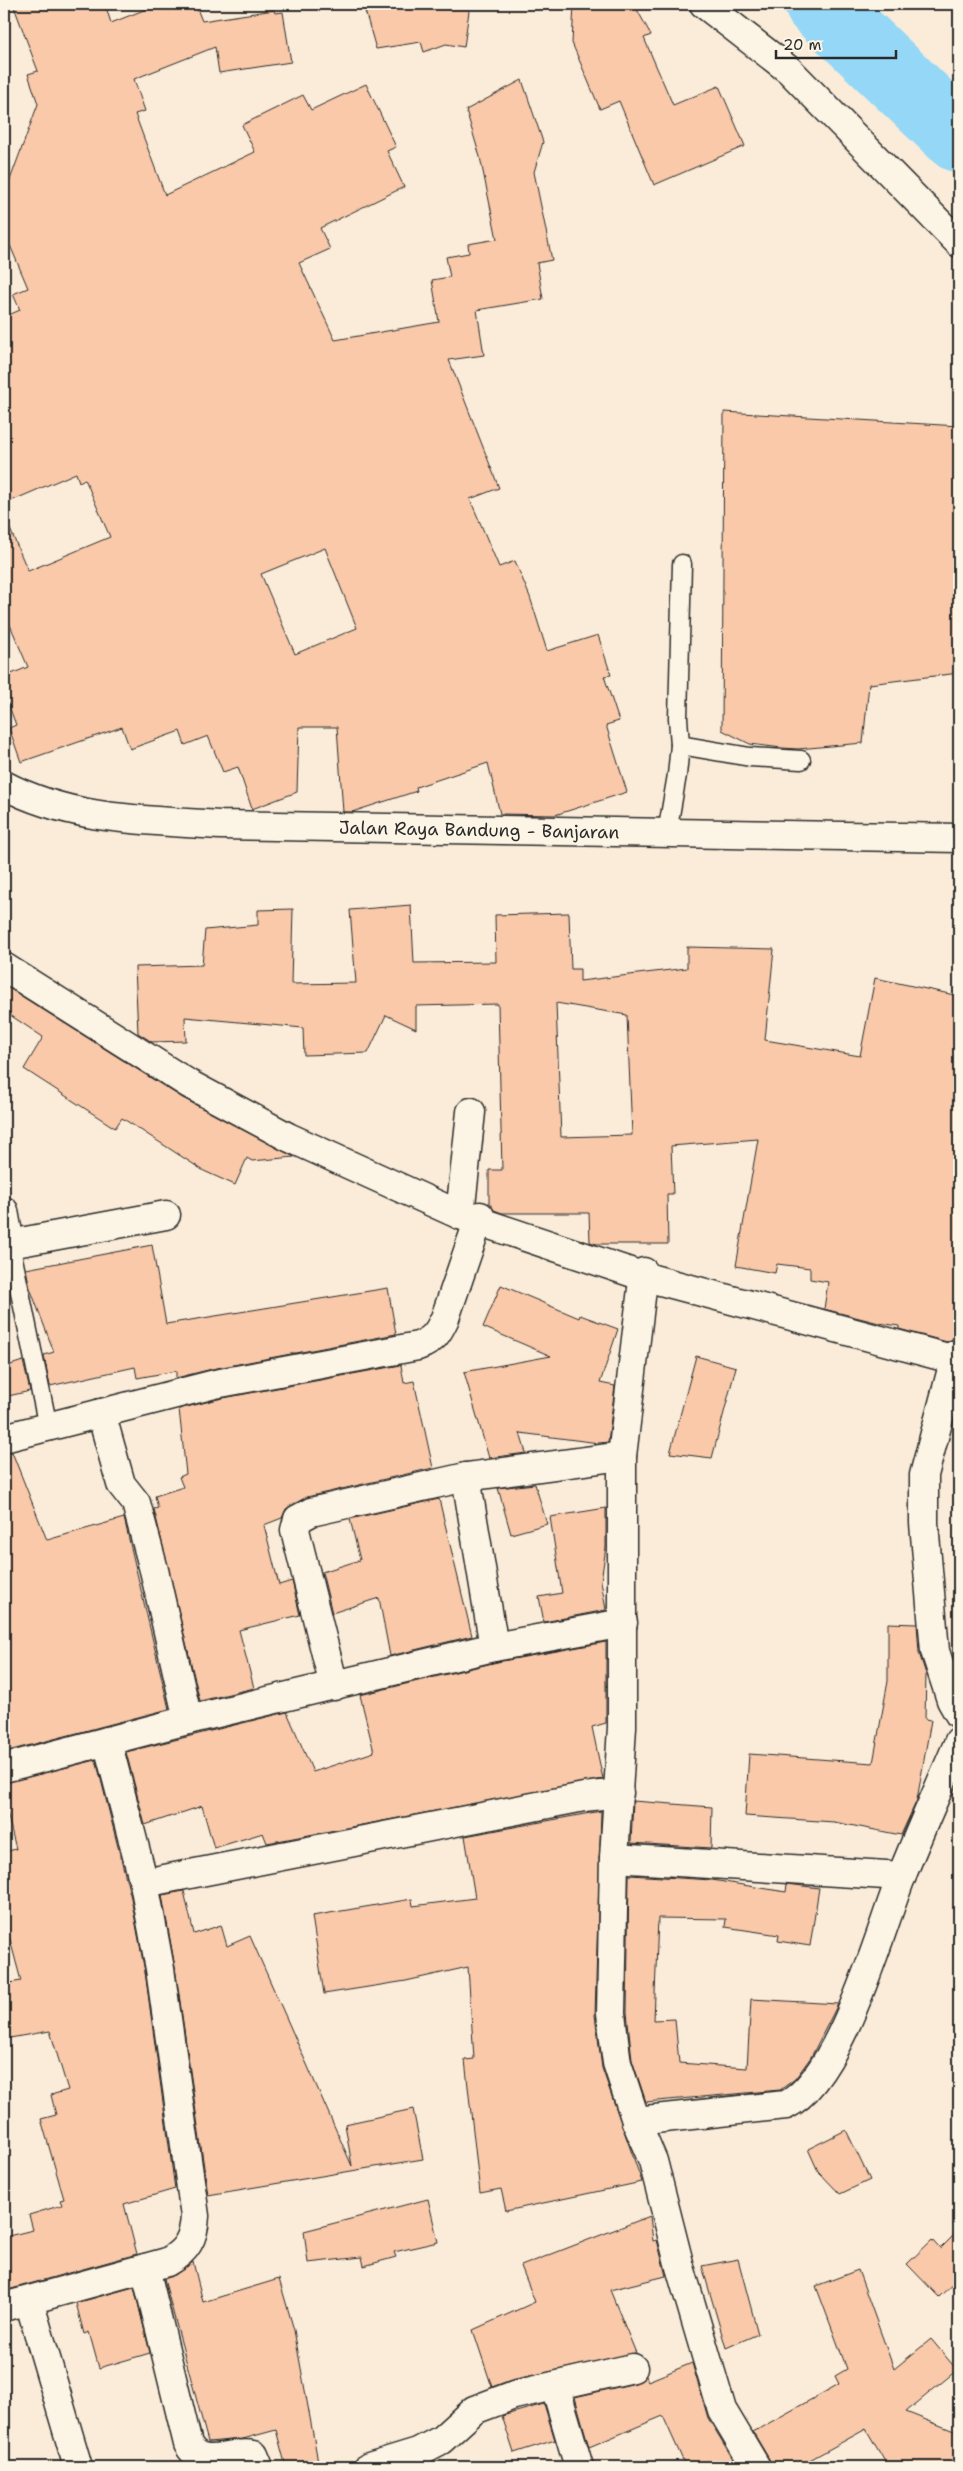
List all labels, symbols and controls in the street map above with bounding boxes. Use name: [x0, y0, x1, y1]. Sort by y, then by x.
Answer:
scale bar: [776, 28, 896, 60]
text: 20 m: [783, 35, 822, 55]
street label: Jalan Raya Bandung - Banjaran: [339, 816, 619, 844]

